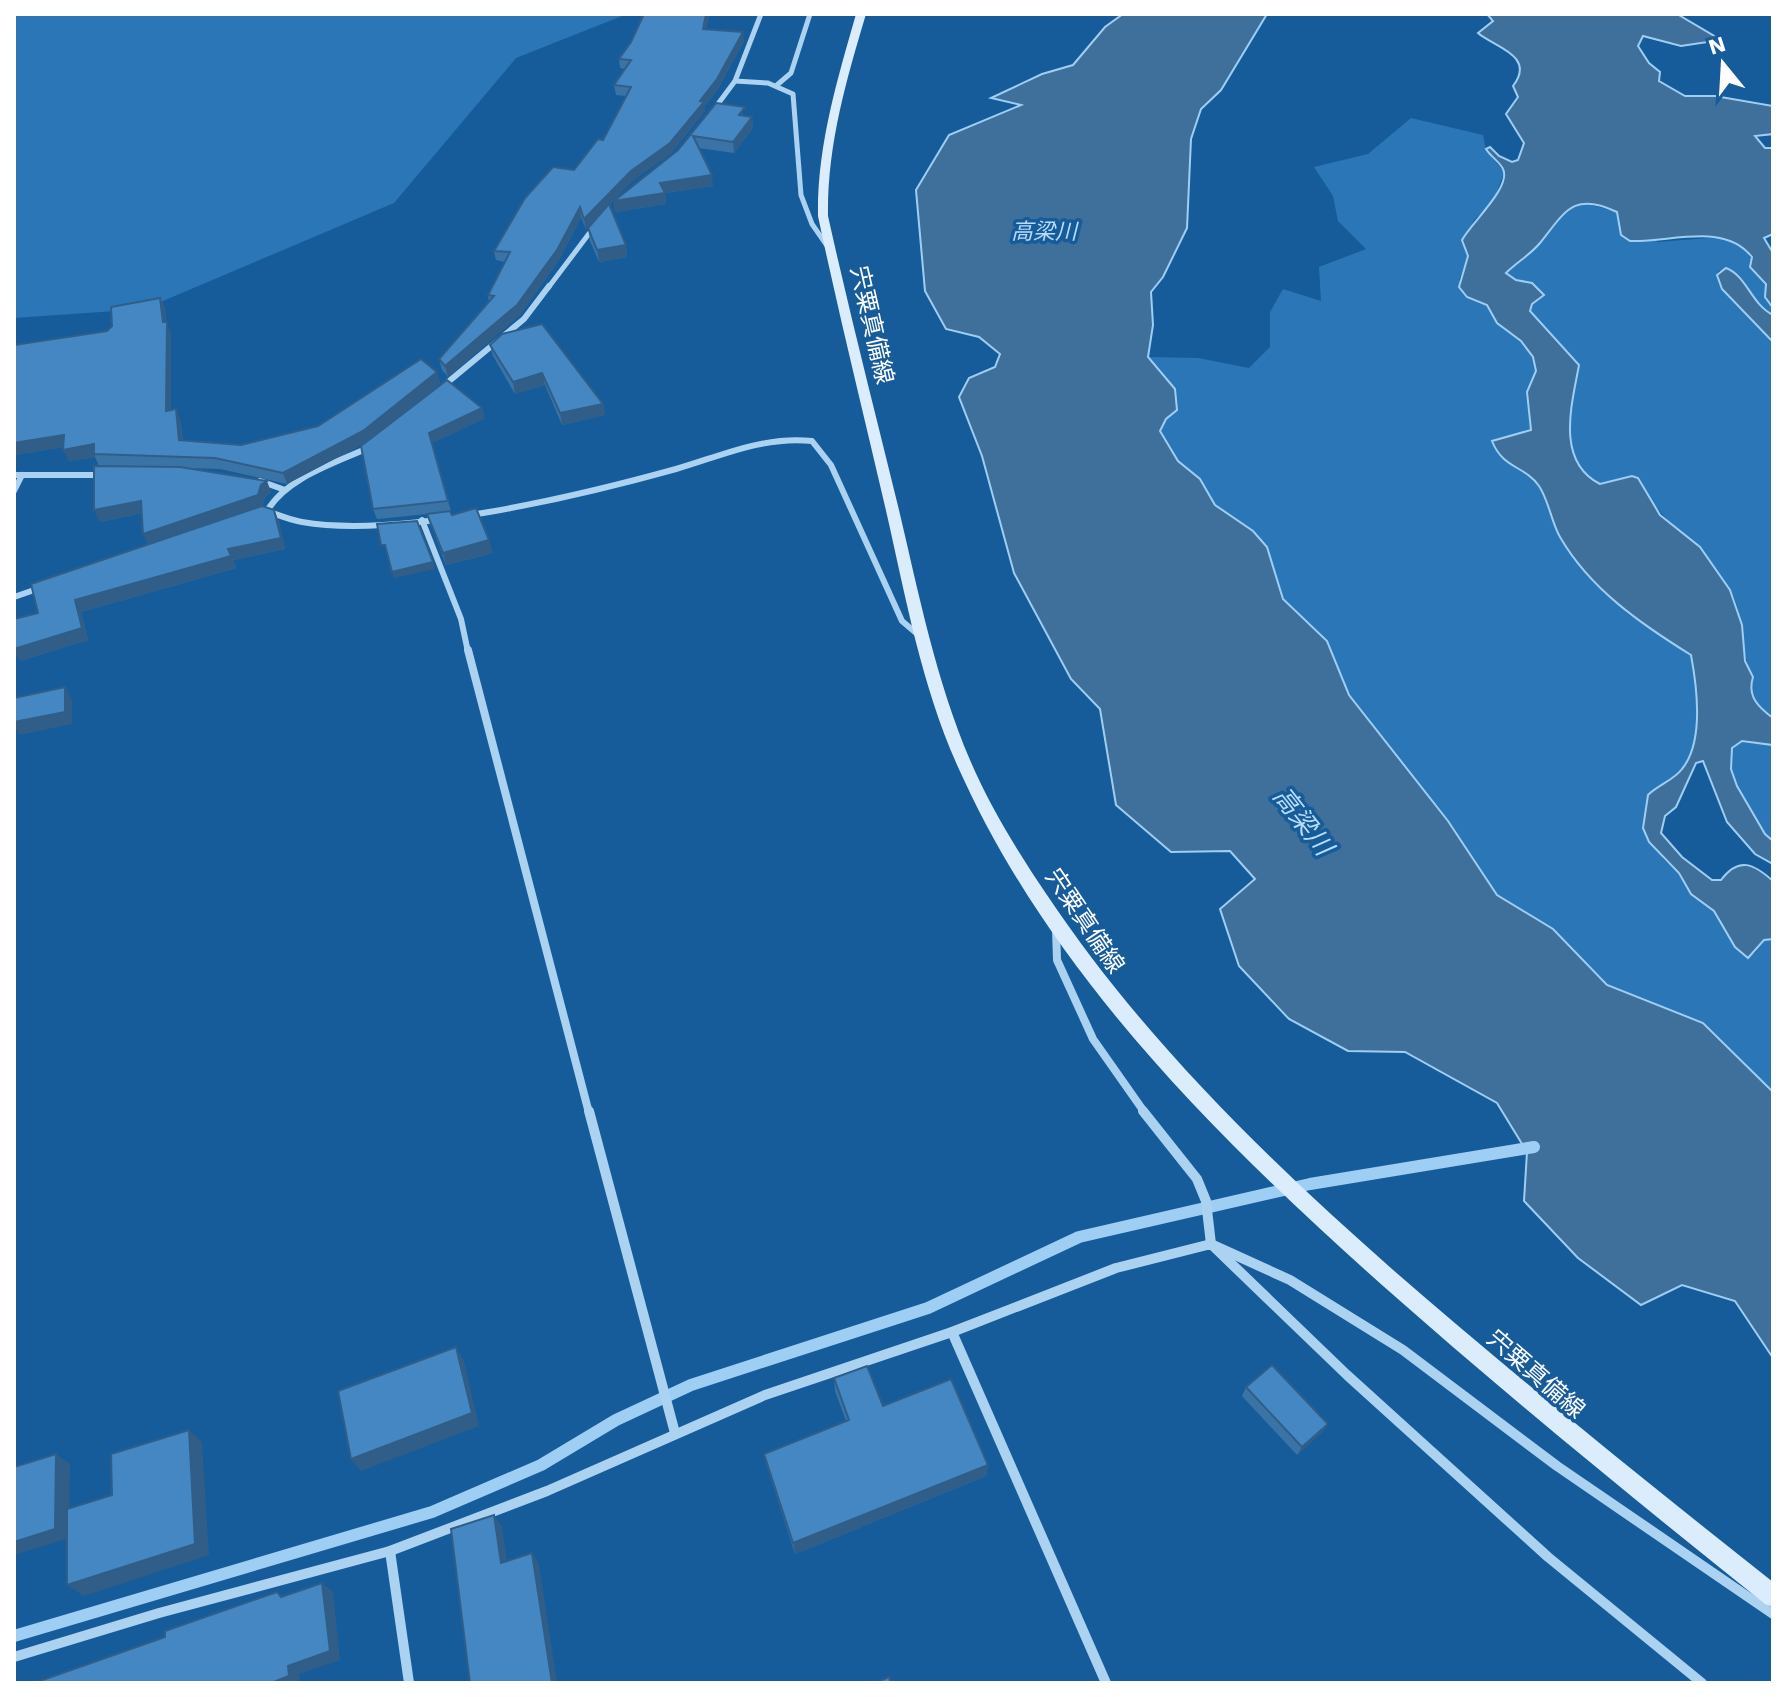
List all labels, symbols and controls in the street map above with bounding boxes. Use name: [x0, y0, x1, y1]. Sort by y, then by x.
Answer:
north arrow: [1683, 24, 1763, 104]
text: N: [1705, 31, 1729, 60]
water label: 高梁川: [1011, 219, 1079, 244]
street label: 宍粟真備線: [845, 263, 899, 387]
water label: 高梁川: [1267, 781, 1341, 863]
street label: 宍粟真備線: [1040, 863, 1130, 979]
street label: 宍粟真備線: [1482, 1324, 1590, 1424]

